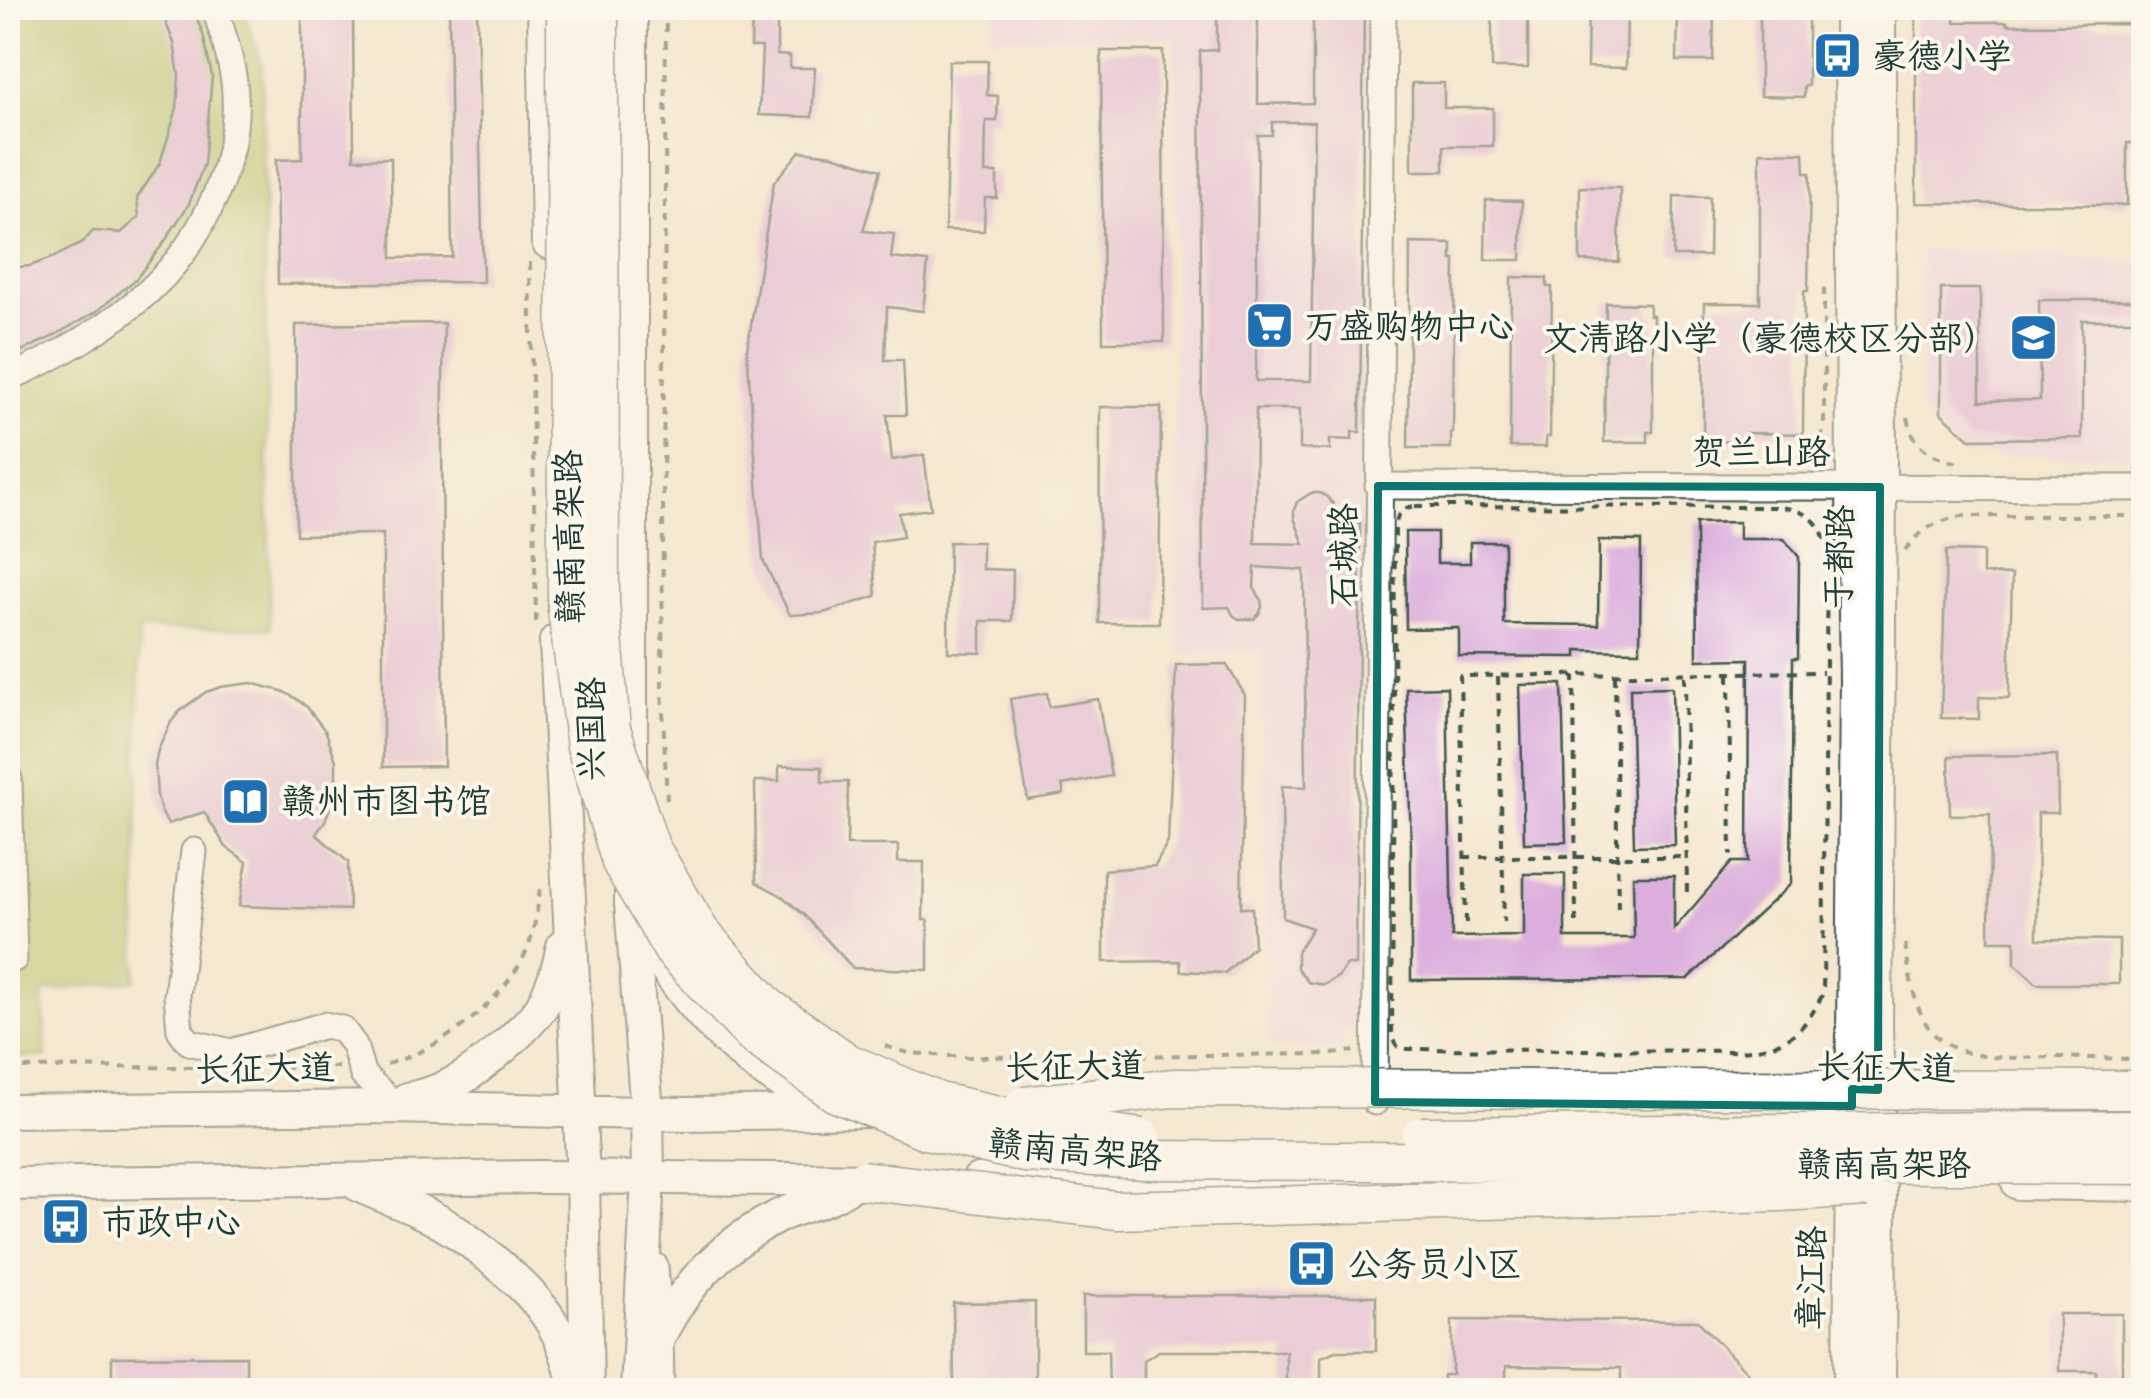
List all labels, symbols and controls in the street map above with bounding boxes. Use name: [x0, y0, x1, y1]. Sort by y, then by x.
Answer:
bus stop icon: 豪德小学: [1811, 30, 1863, 82]
place label: 豪德小学: [1872, 34, 2012, 79]
supermarket icon: 万盛购物中心: [1243, 300, 1295, 352]
place label: 万盛购物中心: [1304, 304, 1514, 349]
school or university icon: 文清路小学（豪德校区分部）: [2007, 312, 2059, 364]
place label: 文清路小学（豪德校区分部）: [1543, 316, 1998, 361]
street label: 贺兰山路: [1691, 430, 1831, 475]
street label: 赣南高架路: [545, 449, 594, 625]
street label: 石城路: [1321, 502, 1366, 608]
street label: 于都路: [1816, 504, 1863, 610]
street label: 兴国路: [569, 676, 614, 782]
library icon: 赣州市图书馆: [220, 775, 272, 827]
place label: 赣州市图书馆: [281, 779, 491, 824]
street label: 长征大道: [1005, 1043, 1145, 1090]
street label: 长征大道: [1816, 1044, 1956, 1091]
street label: 长征大道: [195, 1045, 335, 1092]
street label: 赣南高架路: [986, 1120, 1164, 1181]
street label: 赣南高架路: [1796, 1142, 1972, 1187]
bus stop icon: 市政中心: [40, 1196, 92, 1248]
place label: 市政中心: [101, 1200, 241, 1245]
street label: 章江路: [1788, 1225, 1835, 1331]
bus stop icon: 公务员小区: [1286, 1238, 1338, 1290]
place label: 公务员小区: [1347, 1242, 1522, 1287]

